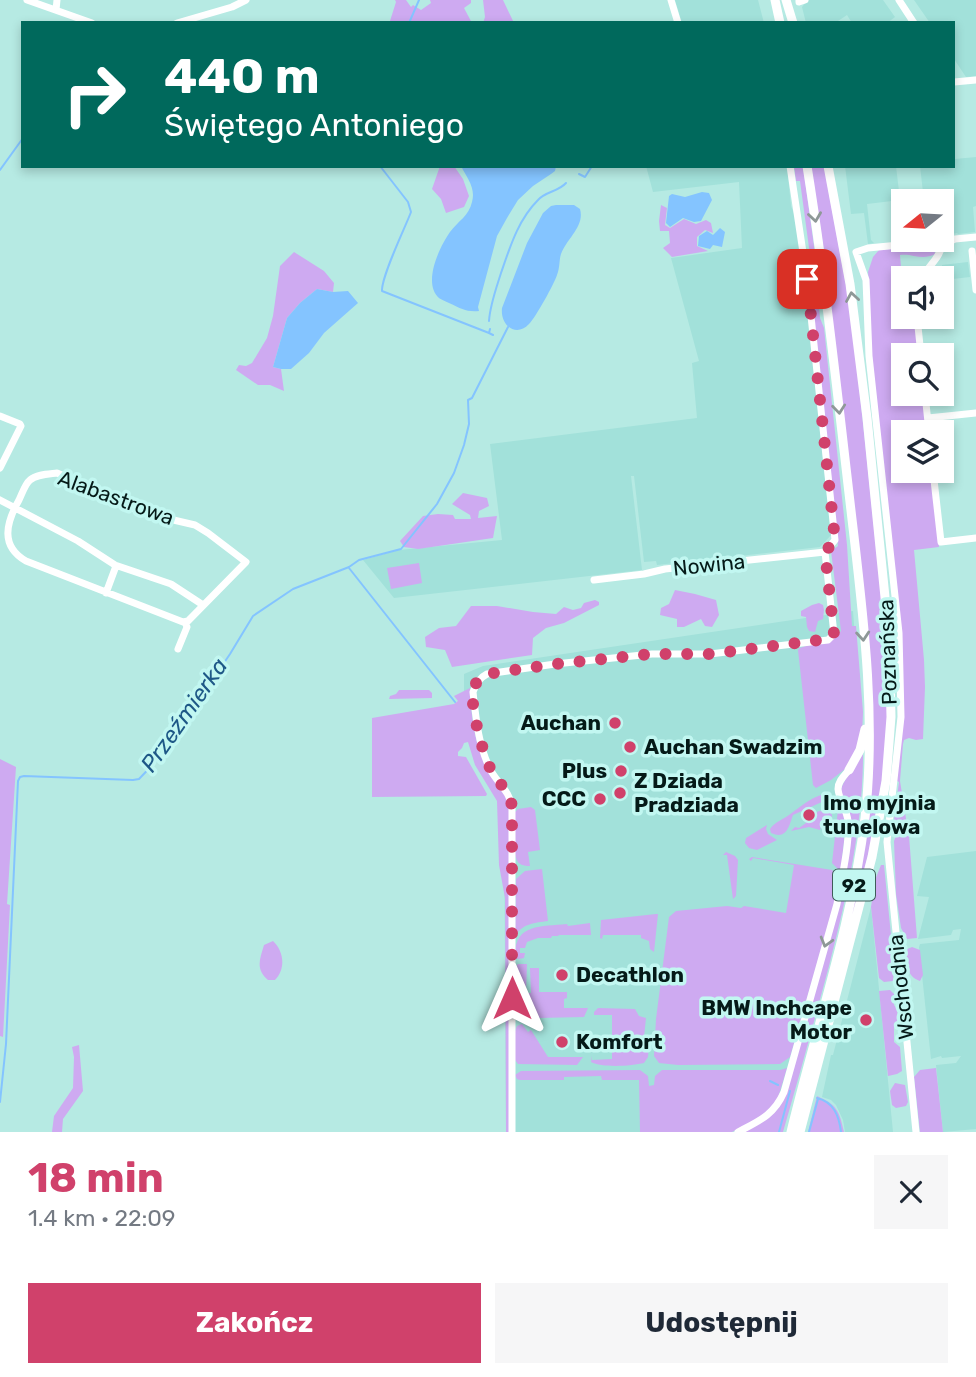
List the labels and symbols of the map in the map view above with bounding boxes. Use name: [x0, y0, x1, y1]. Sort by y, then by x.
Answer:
north arrow: [891, 189, 954, 252]
one-way arrow: [807, 211, 822, 223]
pin: [777, 249, 837, 309]
one-way arrow: [845, 291, 860, 303]
one-way arrow: [832, 403, 847, 415]
street label: Alabastrowa: [55, 465, 177, 530]
street label: Nowina: [672, 548, 746, 581]
street label: Poznańska: [873, 599, 902, 705]
one-way arrow: [855, 630, 870, 641]
water label: Przeźmierka: [135, 653, 233, 777]
place label: Auchan: [521, 710, 601, 735]
marker: Auchan: [607, 715, 623, 731]
place label: Auchan Swadzim: [644, 734, 822, 759]
marker: Auchan Swadzim: [622, 739, 638, 755]
place label: Plus: [562, 758, 607, 783]
marker: Plus: [613, 763, 629, 779]
place label: Z Dziada Pradziada: [634, 768, 739, 817]
marker: Z Dziada Pradziada: [612, 785, 628, 801]
place label: CCC: [542, 786, 586, 811]
place label: Imo myjnia tunelowa: [823, 790, 936, 839]
marker: CCC: [592, 791, 608, 807]
marker: Imo myjnia tunelowa: [801, 807, 817, 823]
road number: 92: [833, 870, 875, 900]
street label: Wschodnia: [883, 933, 918, 1041]
one-way arrow: [820, 936, 834, 948]
position arrow: [475, 961, 549, 1035]
place label: Decathlon: [576, 962, 684, 987]
marker: Decathlon: [554, 967, 570, 983]
place label: BMW Inchcape Motor: [701, 995, 852, 1044]
marker: BMW Inchcape Motor: [858, 1012, 874, 1028]
place label: Komfort: [576, 1029, 663, 1054]
marker: Komfort: [554, 1034, 570, 1050]

